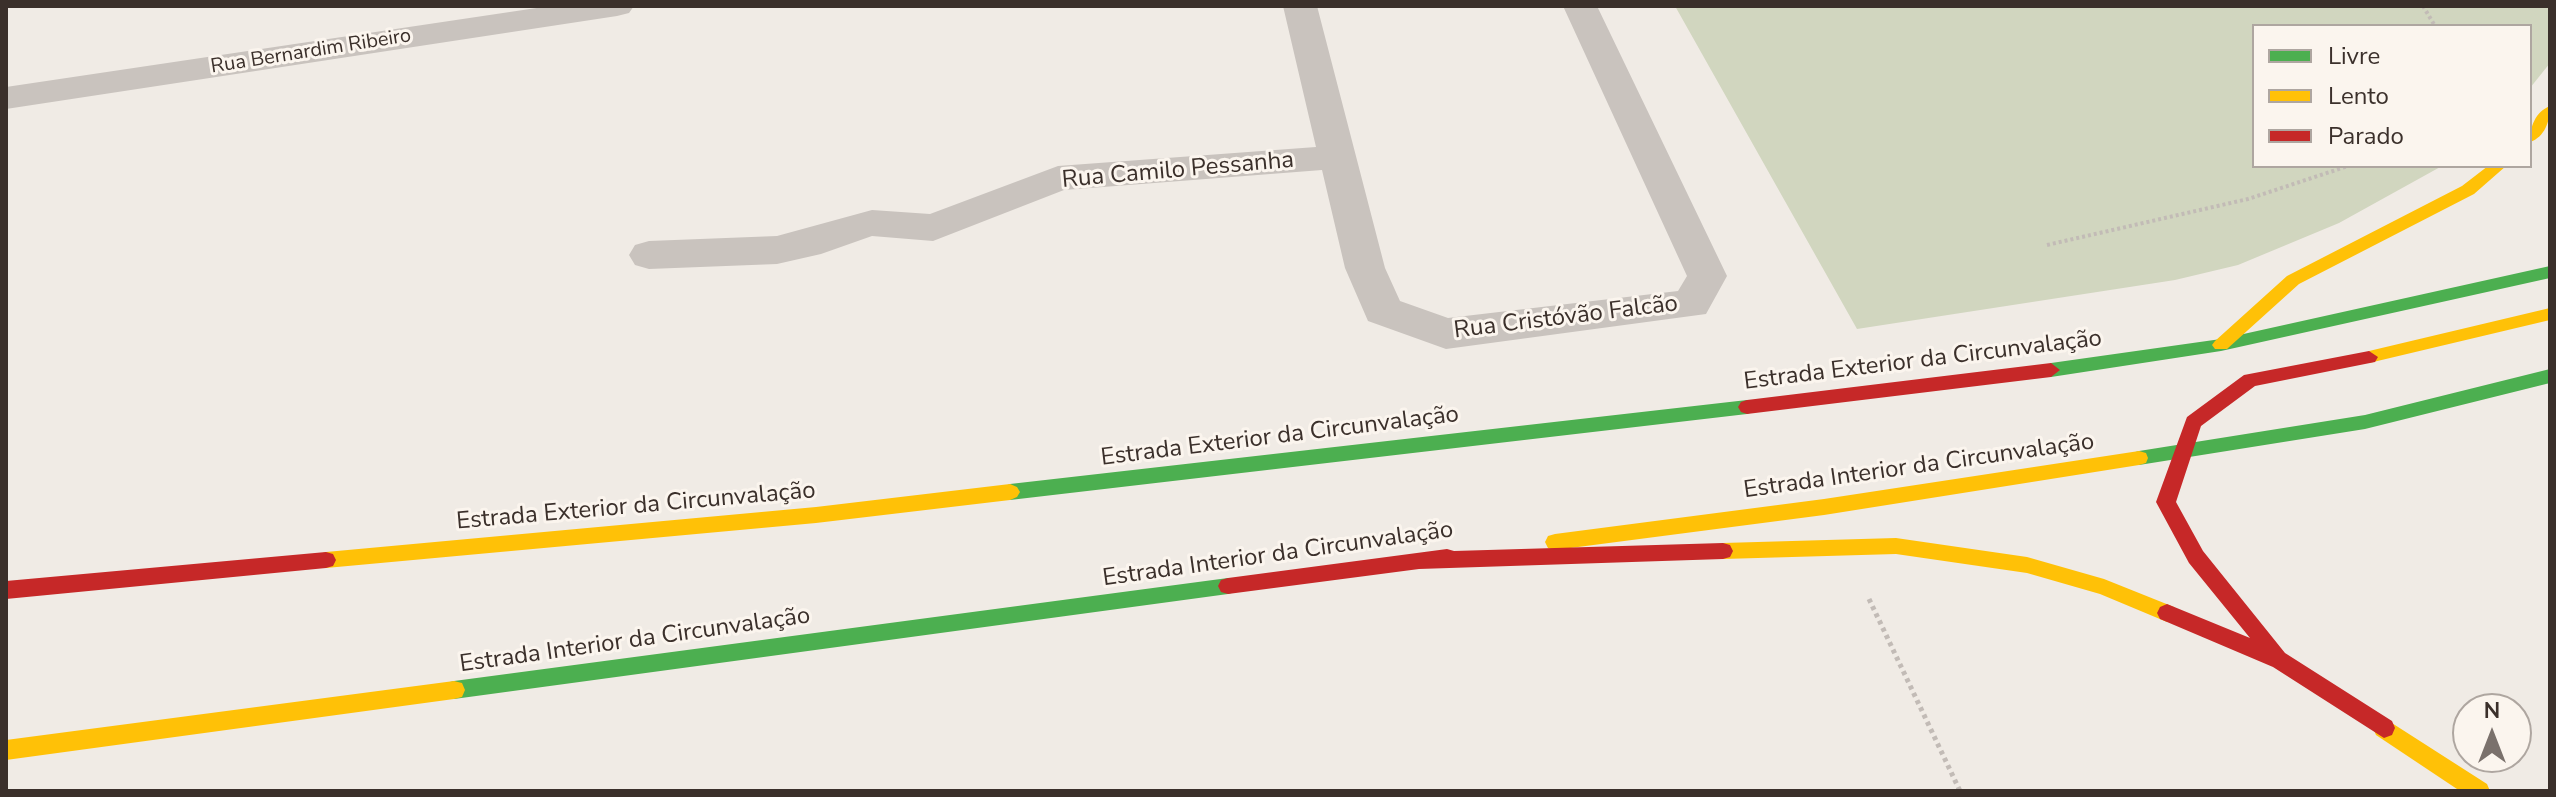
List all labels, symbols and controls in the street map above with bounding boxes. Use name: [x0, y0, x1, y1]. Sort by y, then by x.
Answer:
street label: Rua Bernardim Ribeiro: [209, 24, 413, 80]
legend: [2252, 24, 2532, 168]
text: Livre: [2328, 40, 2380, 72]
text: Lento: [2328, 80, 2389, 112]
text: Parado: [2328, 120, 2404, 152]
street label: Rua Camilo Pessanha: [1061, 147, 1295, 195]
street label: Rua Cristóvão Falcão: [1452, 290, 1680, 346]
street label: Estrada Exterior da Circunvalação: [1742, 325, 2104, 397]
street label: Estrada Exterior da Circunvalação: [1099, 401, 1461, 473]
street label: Estrada Interior da Circunvalação: [1742, 428, 2096, 506]
street label: Estrada Exterior da Circunvalação: [455, 477, 817, 537]
street label: Estrada Interior da Circunvalação: [1101, 516, 1455, 594]
street label: Estrada Interior da Circunvalação: [458, 602, 812, 680]
north arrow: [2452, 693, 2532, 773]
text: N: [2484, 696, 2500, 726]

